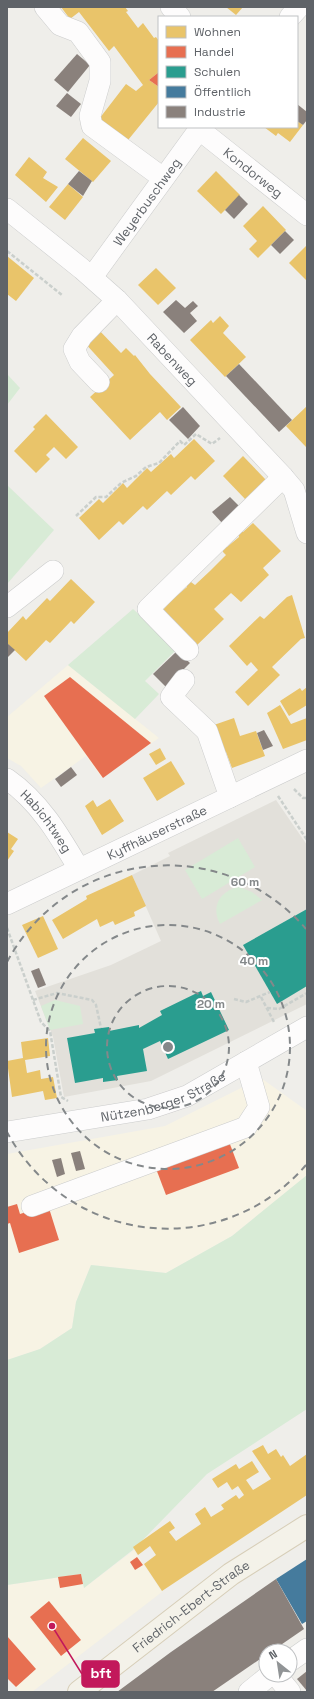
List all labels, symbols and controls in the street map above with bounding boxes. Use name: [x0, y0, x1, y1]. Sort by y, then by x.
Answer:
legend: [158, 16, 298, 128]
text: Wohnen: [194, 24, 241, 40]
text: Handel: [194, 44, 234, 60]
text: Schulen: [194, 64, 241, 80]
text: Öffentlich: [194, 84, 251, 100]
text: Industrie: [194, 104, 246, 120]
street label: Kondorweg: [220, 144, 286, 202]
street label: Weyerbuschweg: [109, 155, 185, 249]
street label: Rabenweg: [143, 330, 201, 389]
street label: Habichtweg: [17, 786, 75, 856]
street label: Kyffhäuserstraße: [104, 801, 210, 864]
text: 60 m: [231, 874, 259, 890]
text: 40 m: [240, 953, 268, 969]
text: 20 m: [197, 996, 225, 1012]
centre of rings: [161, 1040, 175, 1054]
street label: Nützenberger Straße: [100, 1068, 229, 1126]
street label: Friedrich-Ebert-Straße: [129, 1557, 253, 1656]
north arrow: [258, 1643, 298, 1683]
text: N: [266, 1646, 280, 1662]
callout: bft: [82, 1661, 119, 1687]
text: bft: [90, 1664, 112, 1682]

